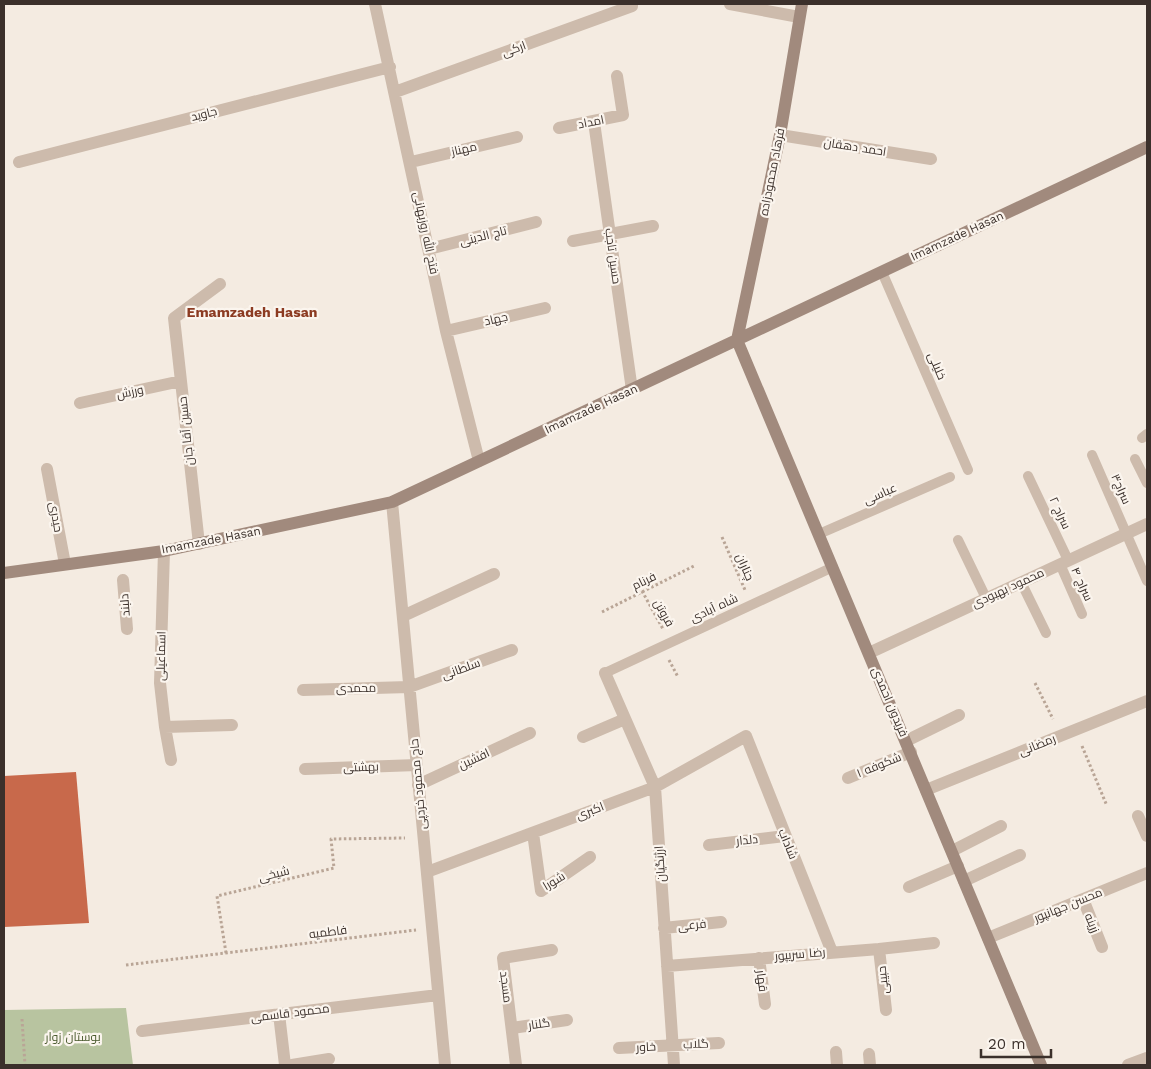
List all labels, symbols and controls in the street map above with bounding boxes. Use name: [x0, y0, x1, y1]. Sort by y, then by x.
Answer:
street label: ارکی: [500, 38, 528, 60]
street label: جاوید: [190, 104, 218, 124]
street label: امداد: [577, 113, 605, 131]
street label: فرهاد محمودزاده: [757, 127, 787, 217]
street label: احمد دهقان: [823, 135, 887, 159]
street label: مهناز: [449, 139, 478, 159]
street label: فتح الله روزبهانی: [409, 190, 443, 276]
street label: Imamzade Hasan: [908, 208, 1006, 264]
street label: تاج الدینی: [458, 223, 509, 250]
street label: حسین تاجب: [602, 227, 624, 285]
district label: Emamzadeh Hasan: [187, 304, 317, 320]
street label: جهاد: [483, 309, 509, 329]
street label: خلیلی: [925, 350, 949, 382]
street label: Imamzade Hasan: [542, 381, 640, 437]
street label: ورزش: [115, 382, 145, 402]
street label: حسین آقا جان: [175, 396, 197, 466]
street label: سراج۳: [1107, 472, 1134, 507]
street label: عباسی: [861, 481, 899, 507]
street label: سراج ۲: [1046, 495, 1074, 532]
street label: حیدری: [46, 501, 66, 533]
street label: Imamzade Hasan: [160, 523, 262, 557]
street label: چناران: [731, 551, 757, 584]
street label: محمود بهبودی: [970, 565, 1046, 611]
street label: سراج ۴: [1067, 565, 1096, 604]
street label: فرنام: [630, 569, 659, 594]
street label: شاه آبادی: [688, 591, 740, 625]
street label: دلبند: [117, 593, 133, 617]
street label: فروتن: [651, 597, 677, 629]
street label: اسماعیلی: [154, 631, 168, 681]
street label: سلطانی: [440, 656, 482, 682]
street label: فریدون احمدی: [869, 665, 911, 739]
street label: محمدی: [336, 681, 376, 695]
street label: رمضانی: [1017, 731, 1057, 759]
street label: حاج محمود خردپی: [407, 738, 431, 830]
street label: افشین: [456, 746, 492, 772]
street label: شکوفه ۱: [855, 750, 903, 780]
street label: بهشتی: [343, 759, 379, 775]
street label: اکبری: [574, 799, 606, 823]
street label: شاداب: [776, 827, 801, 862]
street label: دلدار: [734, 832, 759, 848]
street label: ارژنگیان: [652, 845, 668, 883]
street label: شیخی: [257, 863, 291, 885]
street label: شورا: [540, 869, 568, 893]
street label: محسن جهانپور: [1031, 885, 1105, 926]
street label: زرینه: [1082, 911, 1102, 935]
street label: فرعی: [677, 917, 707, 933]
street label: فاطمیه: [308, 923, 348, 941]
street label: رضا سریپور: [773, 945, 826, 964]
street label: حبیبی: [875, 965, 891, 995]
street label: قهار: [754, 968, 770, 993]
street label: مسجد: [497, 970, 515, 1004]
street label: محمود قاسمی: [250, 1001, 330, 1025]
street label: گلنار: [526, 1016, 551, 1033]
scale bar: [981, 1026, 1051, 1058]
park label: بوستان زوار: [44, 1030, 101, 1044]
text: 20 m: [988, 1035, 1026, 1053]
street label: گلاب: [683, 1037, 709, 1051]
street label: خاور: [635, 1039, 656, 1055]

